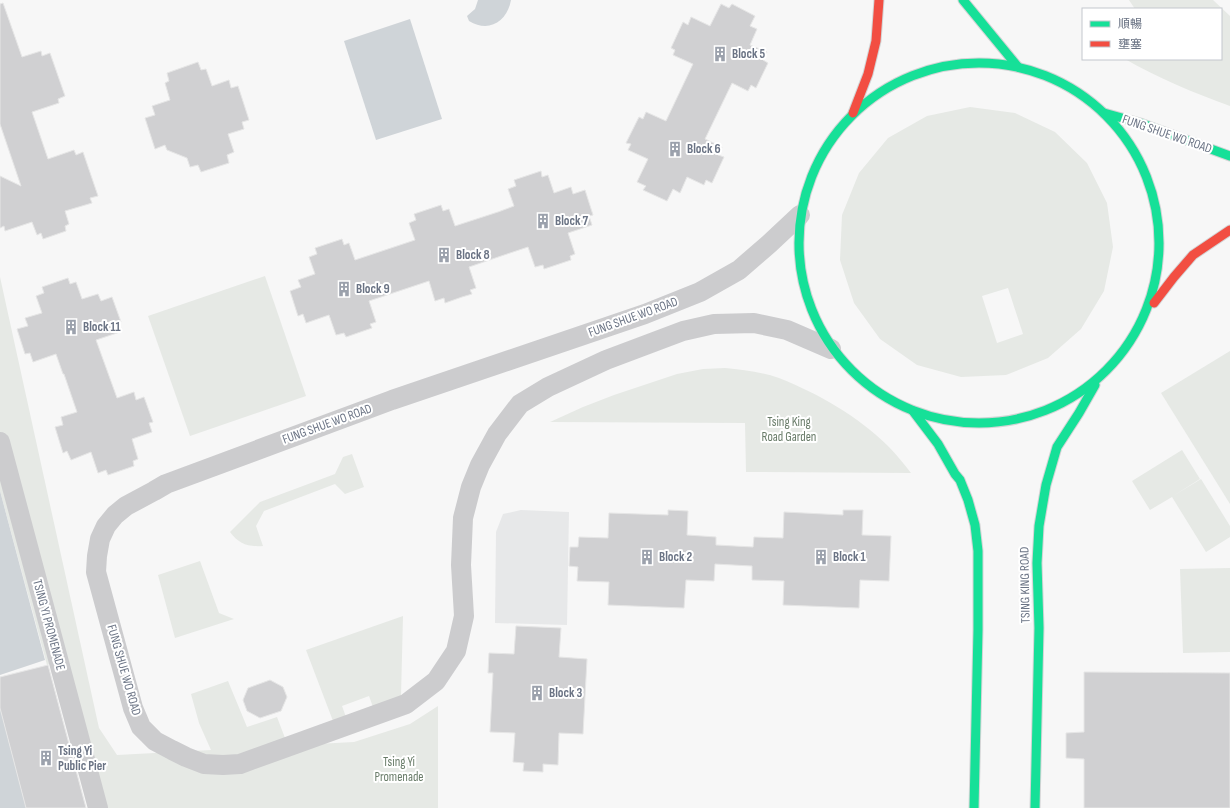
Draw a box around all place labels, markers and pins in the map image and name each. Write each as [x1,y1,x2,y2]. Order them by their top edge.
building icon: Block 5 [711,45,729,63]
place label: Block 5 [732,46,765,62]
building icon: Block 6 [666,140,684,158]
place label: Block 6 [687,141,721,157]
building icon: Block 7 [534,212,552,230]
place label: Block 7 [555,213,588,229]
building icon: Block 8 [435,246,453,264]
place label: Block 8 [456,247,490,263]
building icon: Block 9 [335,280,353,298]
place label: Block 9 [356,281,390,297]
building icon: Block 11 [62,318,80,336]
place label: Block 11 [83,319,121,335]
building icon: Block 2 [638,548,656,566]
building icon: Block 1 [812,548,830,566]
place label: Block 2 [659,549,692,565]
place label: Block 1 [833,549,866,565]
building icon: Block 3 [528,684,546,702]
place label: Block 3 [549,685,582,701]
place label: Tsing Yi Public Pier [58,743,106,774]
building icon: Tsing Yi Public Pier [37,749,55,767]

